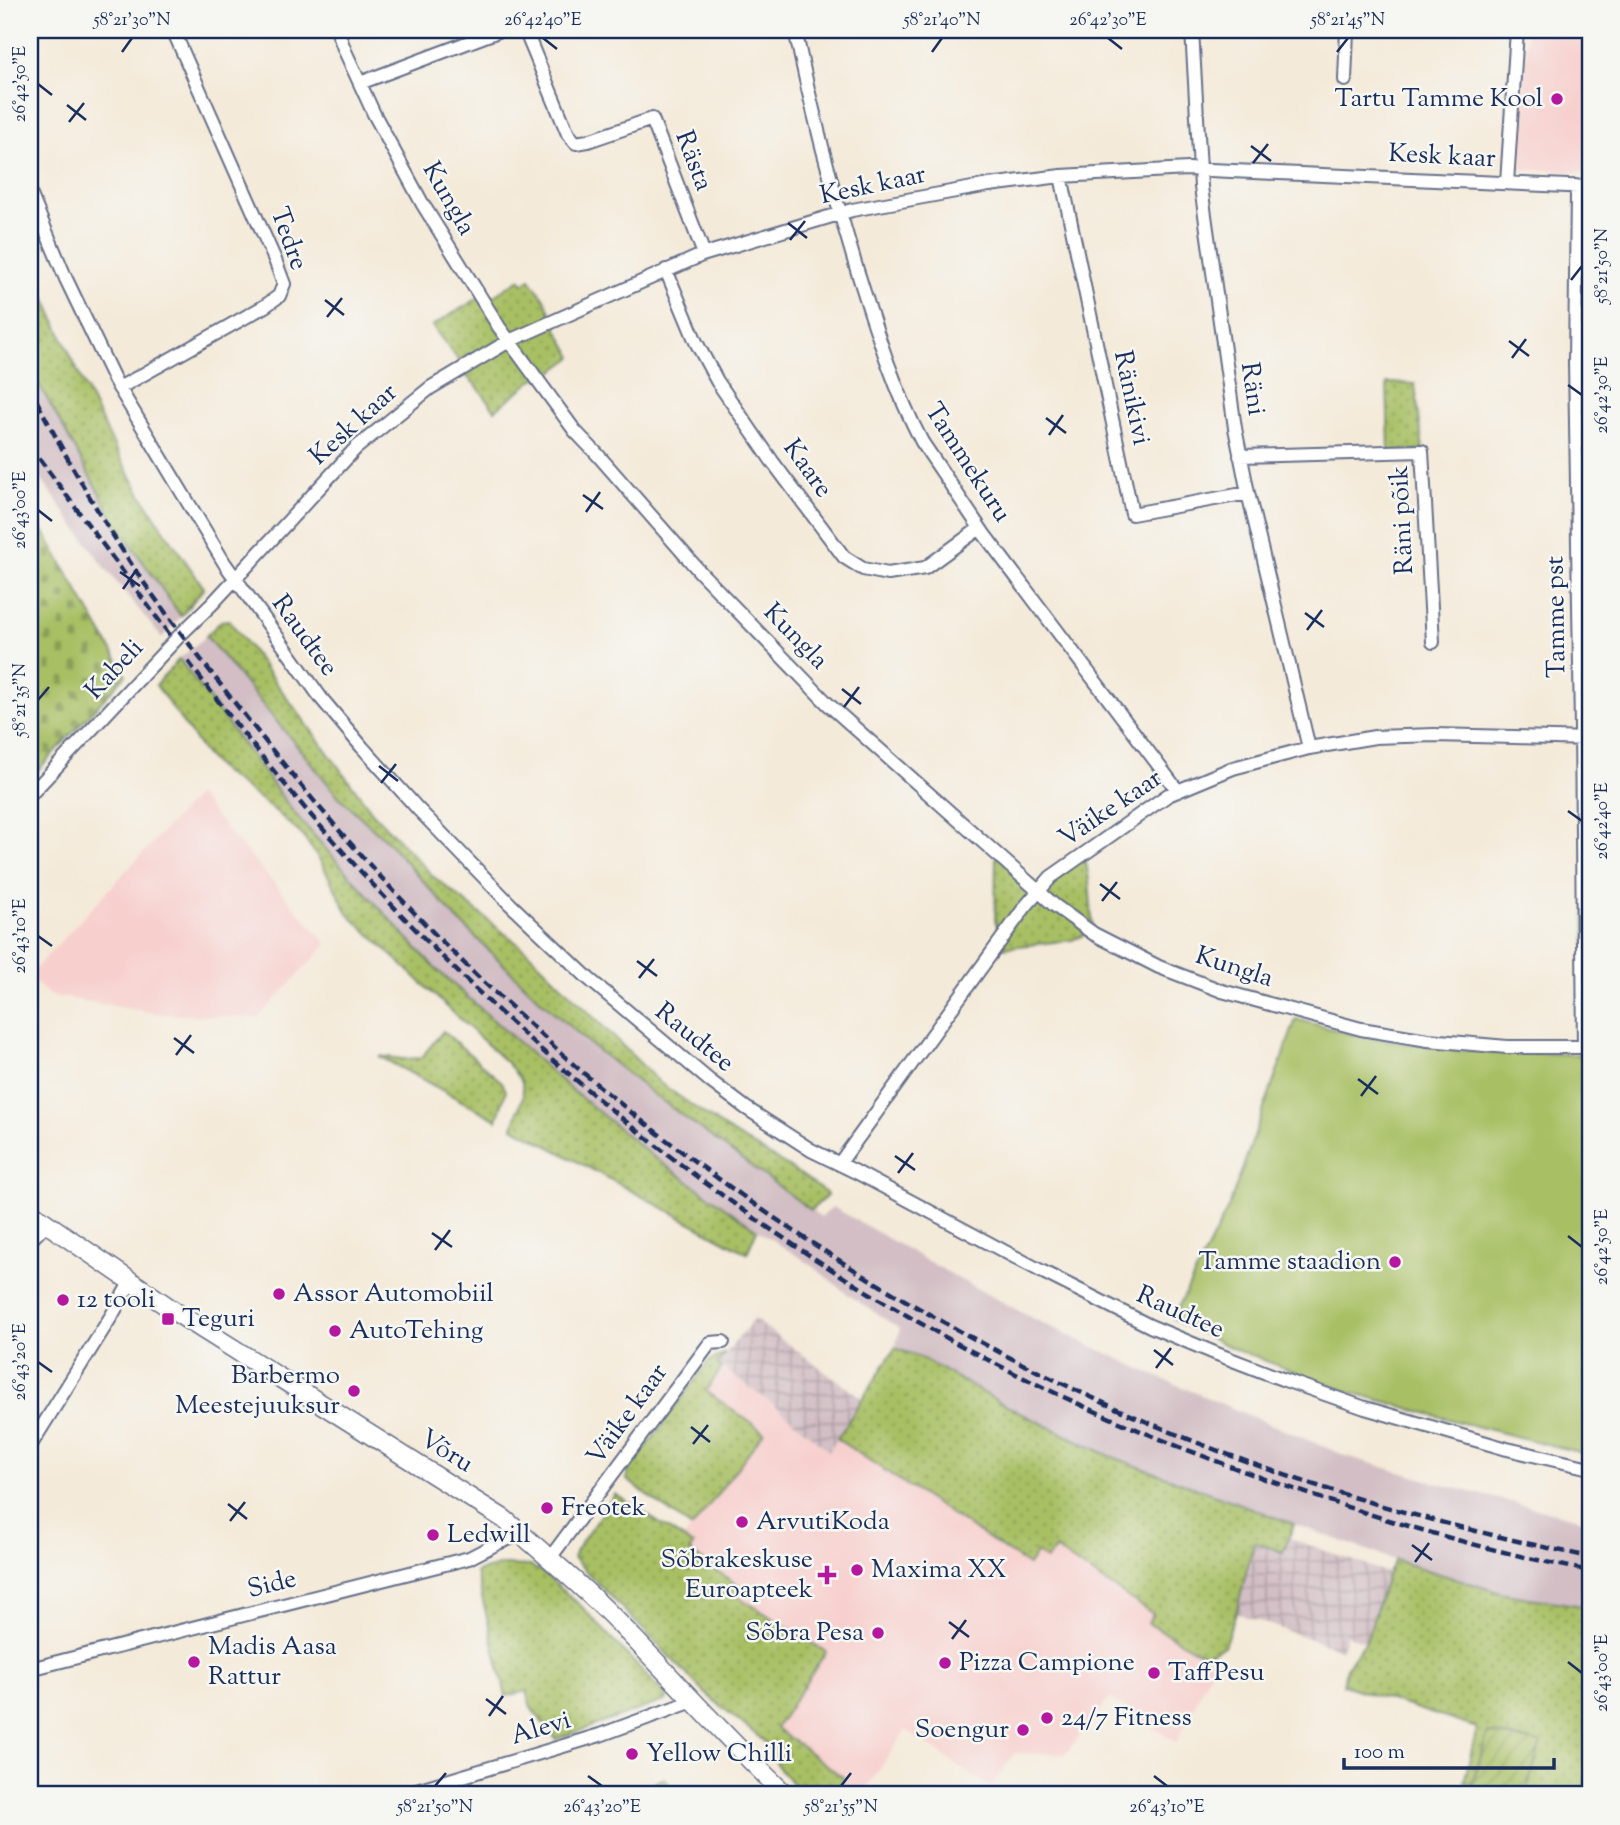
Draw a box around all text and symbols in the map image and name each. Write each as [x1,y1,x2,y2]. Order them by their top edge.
text: 58°21'30"N [92,8,171,34]
text: 26°42'40"E [504,8,582,34]
text: 58°21'40"N [902,8,981,34]
text: 26°42'30"E [1069,8,1147,34]
text: 58°21'45"N [1310,8,1385,34]
text: 26°42'50"E [8,46,34,122]
place label: Tartu Tamme Kool [1335,81,1543,118]
marker: Tartu Tamme Kool [1549,91,1565,107]
street label: Rästa [665,126,721,196]
street label: Kesk kaar [1387,136,1497,178]
street label: Kungla [412,155,484,243]
street label: Kesk kaar [817,157,930,215]
street label: Tedre [260,202,316,276]
text: 58°21'50"N [1590,228,1616,305]
street label: Ränikivi [1103,347,1159,449]
text: 26°42'30"E [1590,356,1616,434]
street label: Räni [1230,360,1274,418]
street label: Kesk kaar [302,375,406,475]
street label: Tammekuru [914,396,1020,530]
street label: Kaare [773,432,841,506]
street label: Räni põik [1382,465,1424,575]
text: 26°43'00"E [8,471,34,549]
street label: Tamme pst [1537,556,1577,678]
street label: Raudtee [262,588,346,684]
street label: Kungla [754,595,836,679]
street label: Kabeli [77,631,153,709]
text: 58°21'35"N [8,663,34,738]
street label: Väike kaar [1052,761,1170,857]
text: 26°42'40"E [1590,782,1616,860]
text: 26°43'10"E [8,898,34,974]
street label: Kungla [1190,938,1278,998]
street label: Raudtee [646,994,742,1082]
text: 26°42'50"E [1590,1209,1616,1285]
place label: Tamme staadion [1198,1244,1381,1281]
marker: Tamme staadion [1387,1254,1403,1270]
place label: Assor Automobiil [293,1276,494,1313]
street label: Raudtee [1130,1277,1230,1349]
place label: 12 tooli [77,1282,155,1319]
marker: Assor Automobiil [271,1286,287,1302]
marker: 12 tooli [55,1292,71,1308]
place label: Teguri [182,1301,255,1338]
marker: Teguri [160,1311,176,1327]
place label: AutoTehing [349,1313,483,1350]
text: 26°43'20"E [8,1323,34,1401]
marker: AutoTehing [327,1323,343,1339]
street label: Väike kaar [578,1356,678,1473]
place label: Barbermo Meestejuuksur [175,1358,340,1425]
marker: Barbermo Meestejuuksur [346,1383,362,1399]
street label: Võru [412,1421,480,1483]
place label: Freotek [561,1490,646,1527]
marker: Freotek [539,1500,555,1516]
place label: ArvutiKoda [756,1504,890,1541]
marker: ArvutiKoda [734,1514,750,1530]
place label: Ledwill [447,1517,531,1554]
marker: Ledwill [425,1527,441,1543]
place label: Sõbrakeskuse Euroapteek [661,1542,813,1609]
place label: Maxima XX [871,1552,1007,1589]
street label: Side [244,1561,300,1609]
marker: Maxima XX [849,1562,865,1578]
marker: Sõbrakeskuse Euroapteek [819,1567,835,1583]
place label: Sõbra Pesa [745,1615,864,1652]
marker: Sõbra Pesa [870,1625,886,1641]
place label: Madis Aasa Rattur [208,1629,337,1696]
text: 26°43'00"E [1590,1634,1616,1712]
place label: Pizza Campione [959,1645,1135,1682]
marker: Madis Aasa Rattur [186,1654,202,1670]
marker: Pizza Campione [937,1655,953,1671]
place label: TaffPesu [1168,1655,1265,1692]
marker: TaffPesu [1146,1665,1162,1681]
place label: 24/7 Fitness [1061,1700,1192,1737]
street label: Alevi [507,1702,575,1756]
marker: 24/7 Fitness [1039,1710,1055,1726]
place label: Soengur [915,1712,1009,1749]
marker: Soengur [1015,1722,1031,1738]
scale bar [1344,1727,1554,1771]
place label: Yellow Chilli [646,1736,792,1773]
text: 100 m [1354,1738,1405,1768]
marker: Yellow Chilli [624,1746,640,1762]
text: 58°21'50"N [396,1795,473,1821]
text: 26°43'20"E [563,1795,641,1821]
text: 58°21'55"N [803,1795,878,1821]
text: 26°43'10"E [1129,1795,1205,1821]

